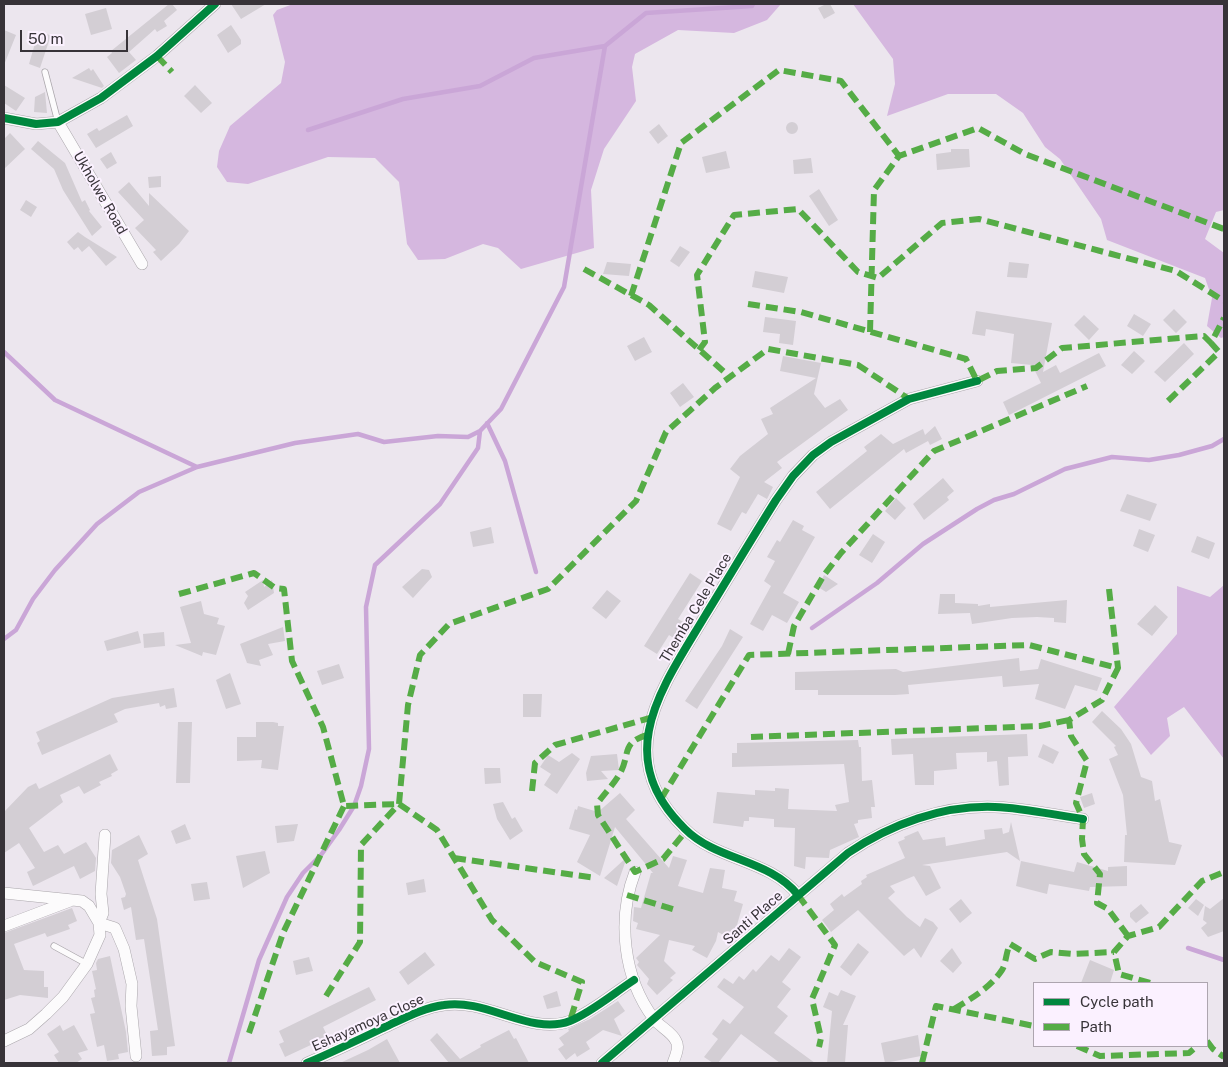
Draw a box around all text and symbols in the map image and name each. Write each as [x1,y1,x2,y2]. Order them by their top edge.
scale bar [22,20,130,52]
text: 50 m [28,30,63,47]
street label: Ukholwe Road [70,149,130,237]
street label: Themba Cele Place [657,550,735,666]
street label: Santi Place [720,888,786,948]
legend [1033,982,1208,1047]
street label: Eshayamoya Close [309,991,427,1055]
text: Cycle path [1080,993,1154,1010]
text: Path [1080,1018,1112,1035]

